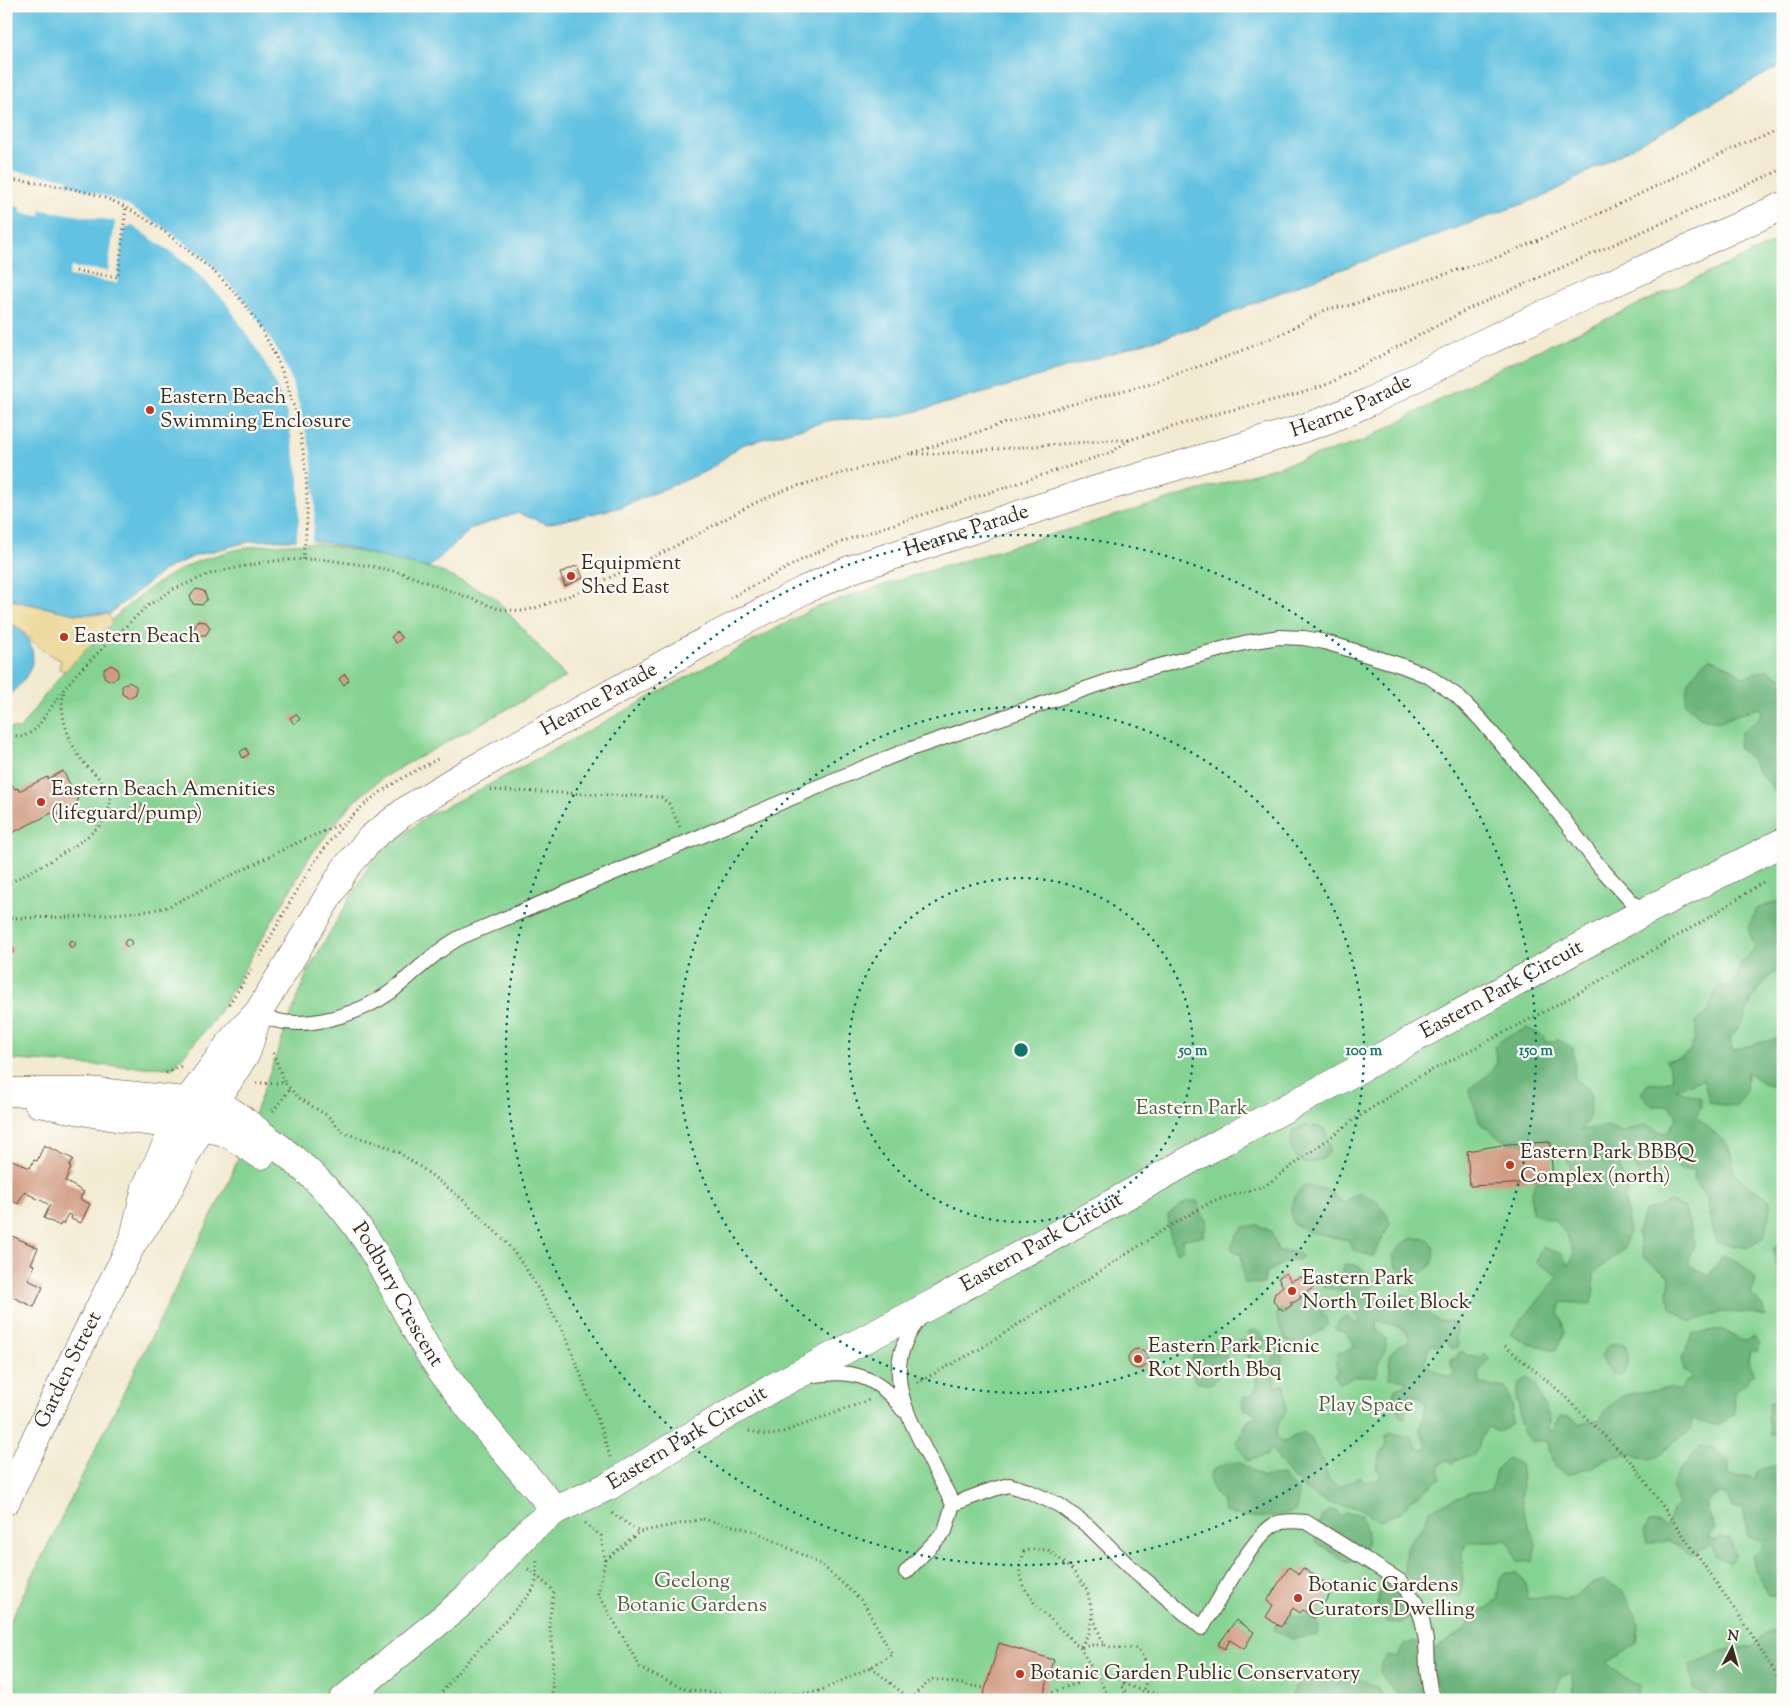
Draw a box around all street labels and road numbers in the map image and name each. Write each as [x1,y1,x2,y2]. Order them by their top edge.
street label: Hearne Parade [1287,367,1417,446]
street label: Hearne Parade [900,497,1033,566]
street label: Hearne Parade [535,655,664,744]
street label: Eastern Park Circuit [1415,933,1589,1047]
street label: Eastern Park Circuit [955,1185,1129,1300]
street label: Podbury Crescent [344,1216,450,1374]
street label: Garden Street [28,1306,110,1434]
street label: Eastern Park Circuit [602,1379,773,1498]

